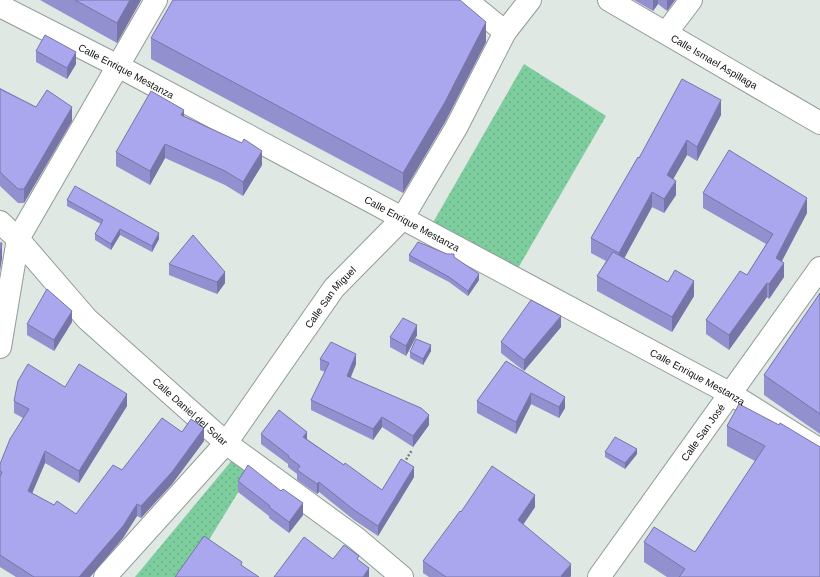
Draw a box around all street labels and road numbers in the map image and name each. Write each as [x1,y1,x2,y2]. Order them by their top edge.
street label: Calle Ismael Aspillaga [669,32,760,92]
street label: Calle Enrique Mestanza [76,42,176,101]
street label: Calle Enrique Mestanza [362,194,462,254]
street label: Calle San Miguel [303,264,358,330]
street label: Calle Enrique Mestanza [648,347,747,408]
street label: Calle Daniel del Solar [150,375,230,448]
street label: Calle San José [679,402,727,463]

